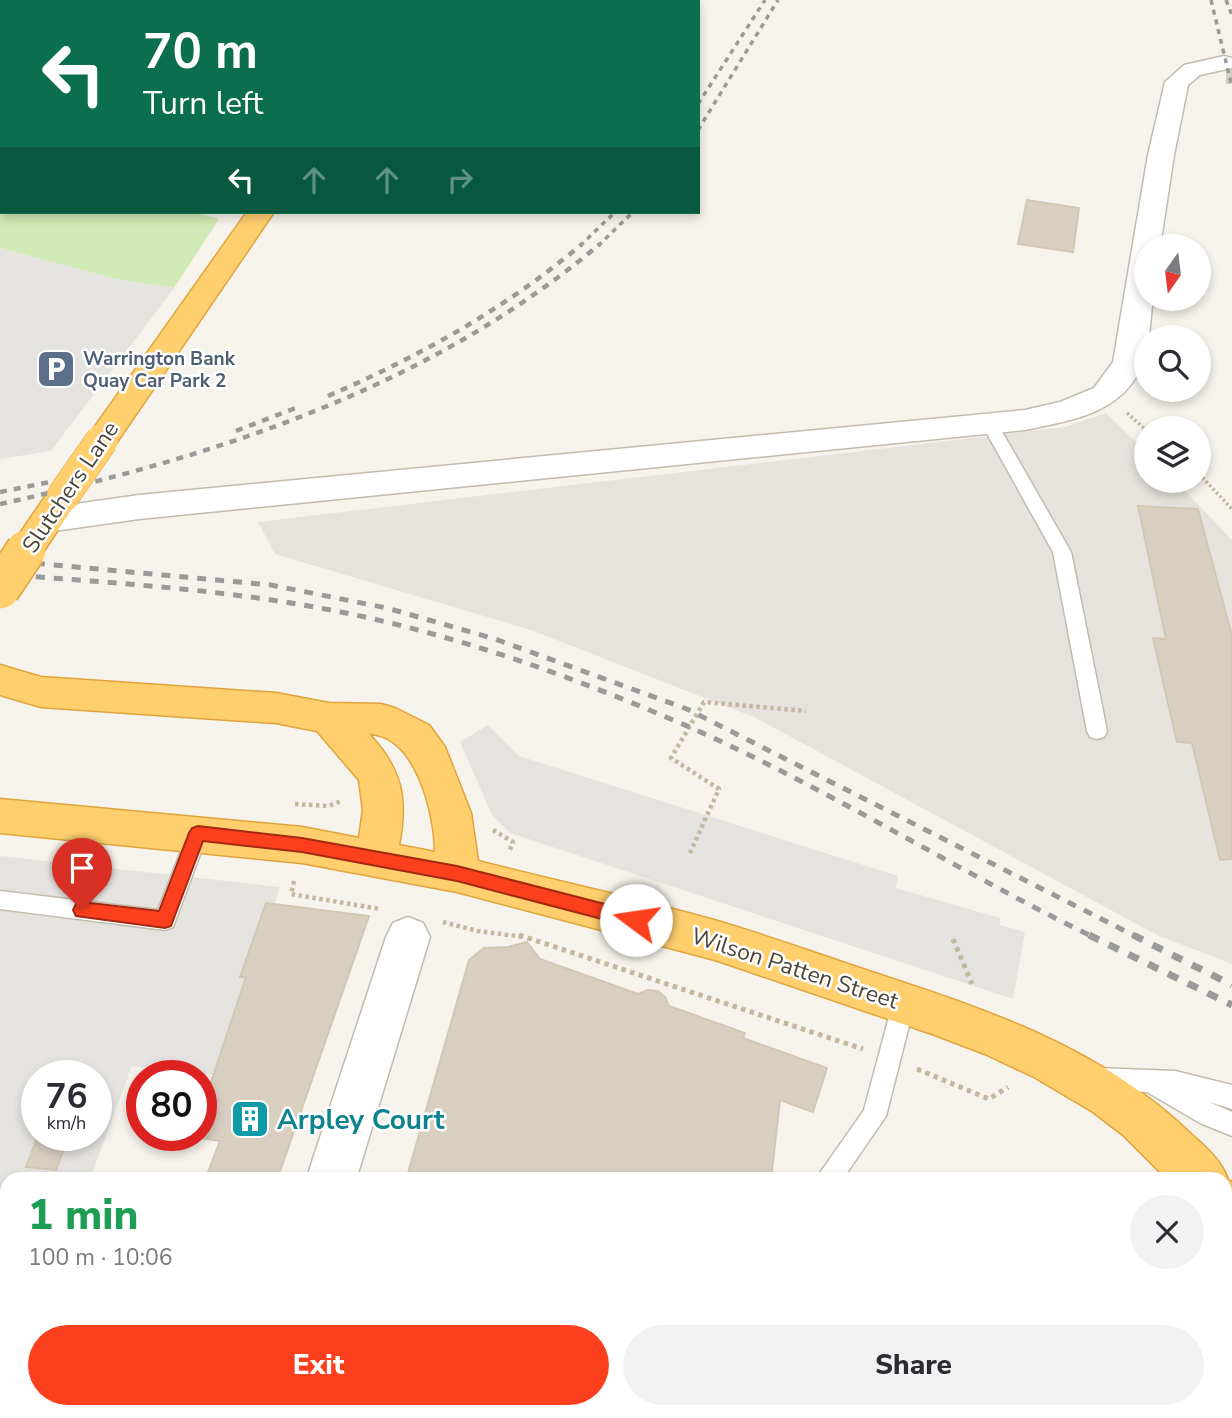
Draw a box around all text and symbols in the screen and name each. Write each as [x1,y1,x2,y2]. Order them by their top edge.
text: 70 m [143,18,258,85]
icon: left [28,28,119,119]
text: Turn left [143,82,263,125]
icon: left [222,161,260,199]
icon: ahead [295,161,333,199]
icon: ahead [368,161,406,199]
icon: right [441,161,479,199]
north arrow [1134,234,1211,312]
map controls [1134,234,1211,493]
button: search [1134,325,1211,402]
place label: Warrington Bank Quay Car Park 2 [83,346,236,394]
parking icon: Warrington Bank Quay Car Park 2 [35,348,77,390]
street label: Slutchers Lane [15,415,126,559]
button: layers [1134,416,1211,493]
pin [52,838,112,910]
icon: arrive [63,849,101,887]
position arrow [599,883,673,957]
street label: Wilson Patten Street [687,920,903,1017]
speed limit sign: 80 [126,1060,217,1151]
text: 76 [45,1073,88,1120]
building icon: Arpley Court [229,1098,271,1140]
place label: Arpley Court [277,1101,445,1139]
text: km/h [47,1111,86,1135]
text: 1 min [28,1187,138,1244]
button: close [1130,1195,1204,1269]
text: 100 m · 10:06 [28,1242,173,1273]
button: Exit [28,1325,609,1405]
button: Share [623,1325,1204,1405]

